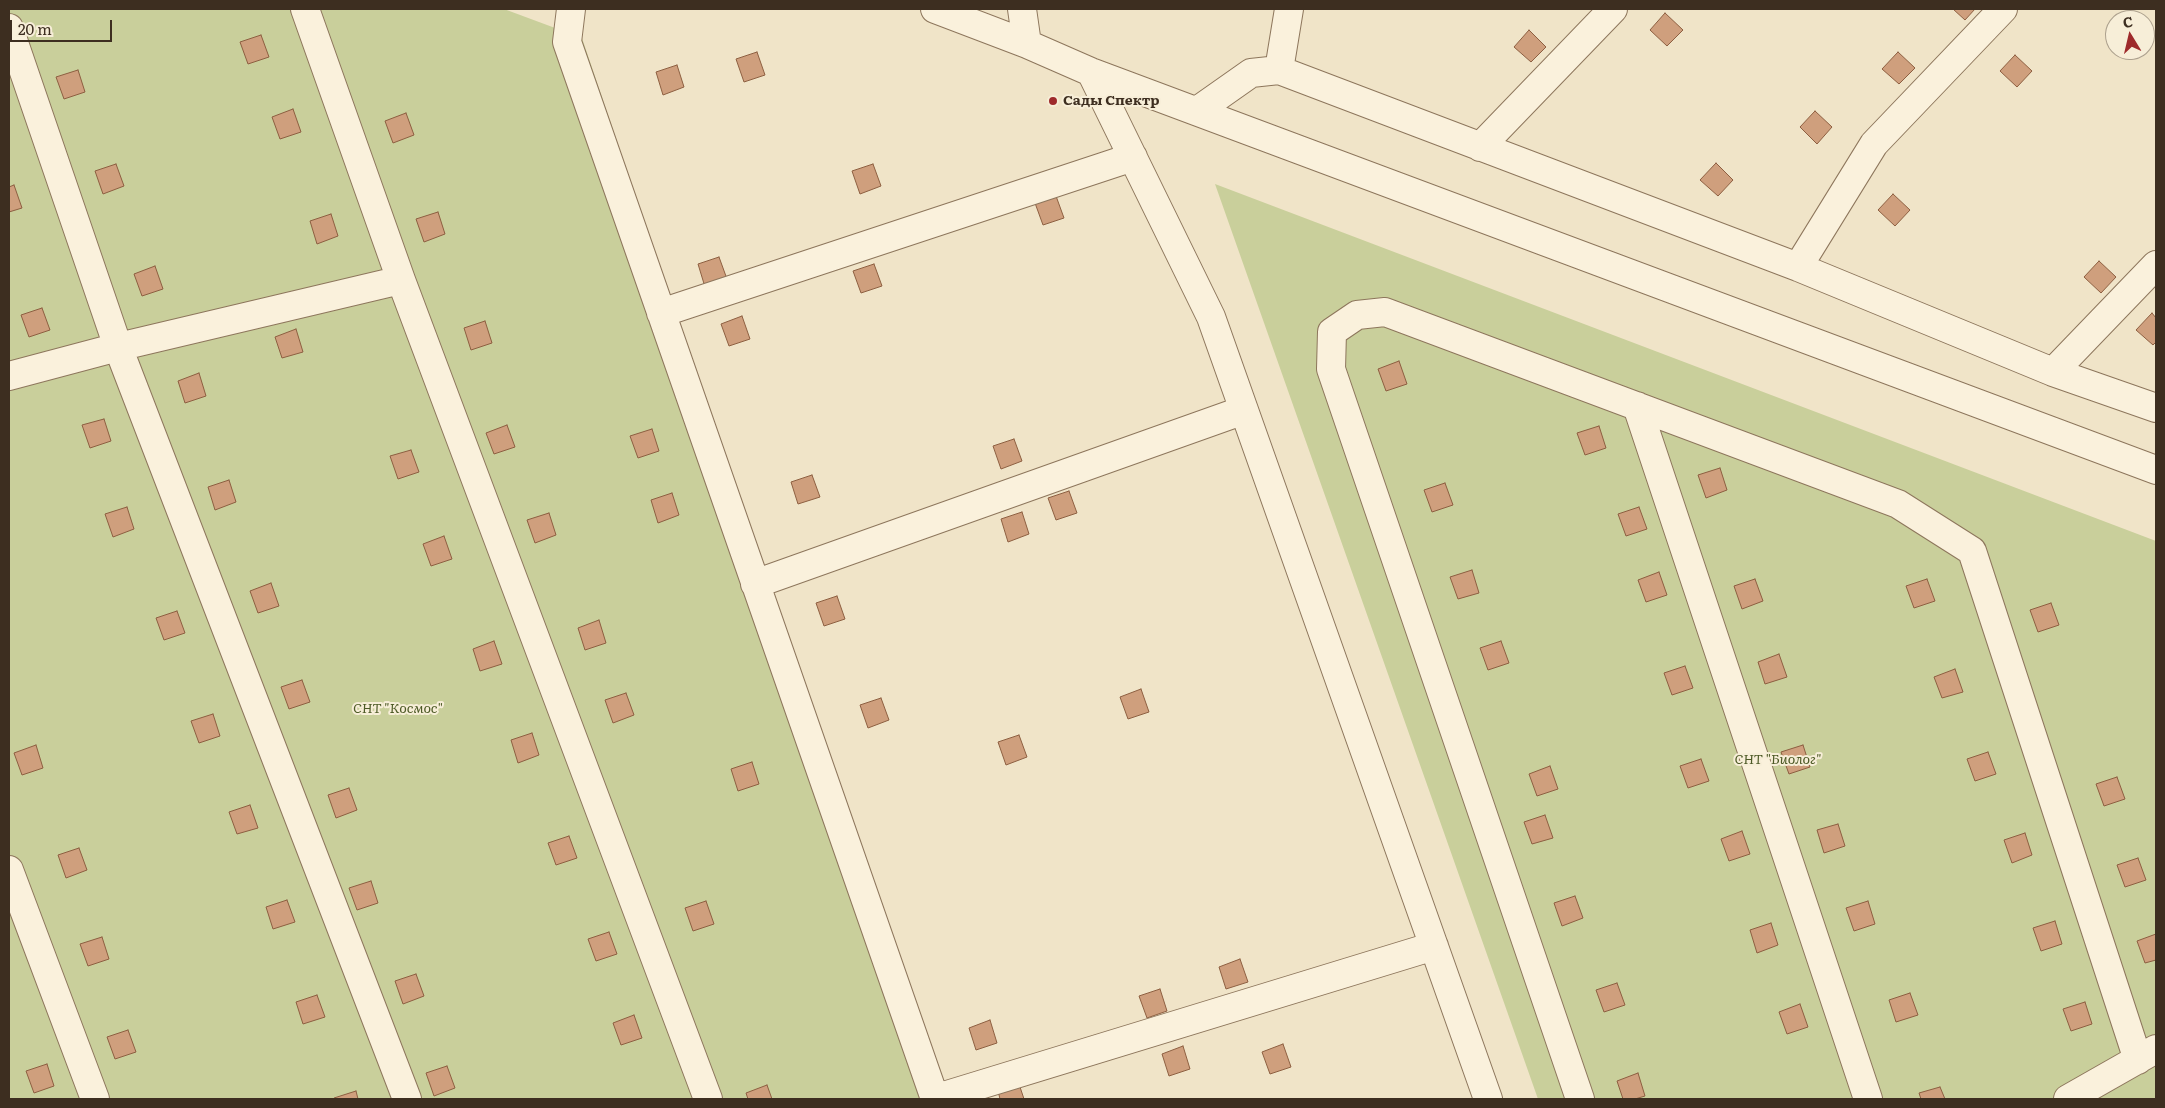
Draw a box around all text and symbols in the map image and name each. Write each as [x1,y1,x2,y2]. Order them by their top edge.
scale bar [12,10,115,42]
north arrow [2105,10,2155,60]
text: С [2121,11,2134,32]
text: 20 m [18,17,52,40]
place label: Сады Спектр [1063,93,1160,109]
marker: Сады Спектр [1047,95,1059,107]
park label: СНТ "Космос" [353,701,443,717]
park label: СНТ "Биолог" [1734,752,1822,768]

